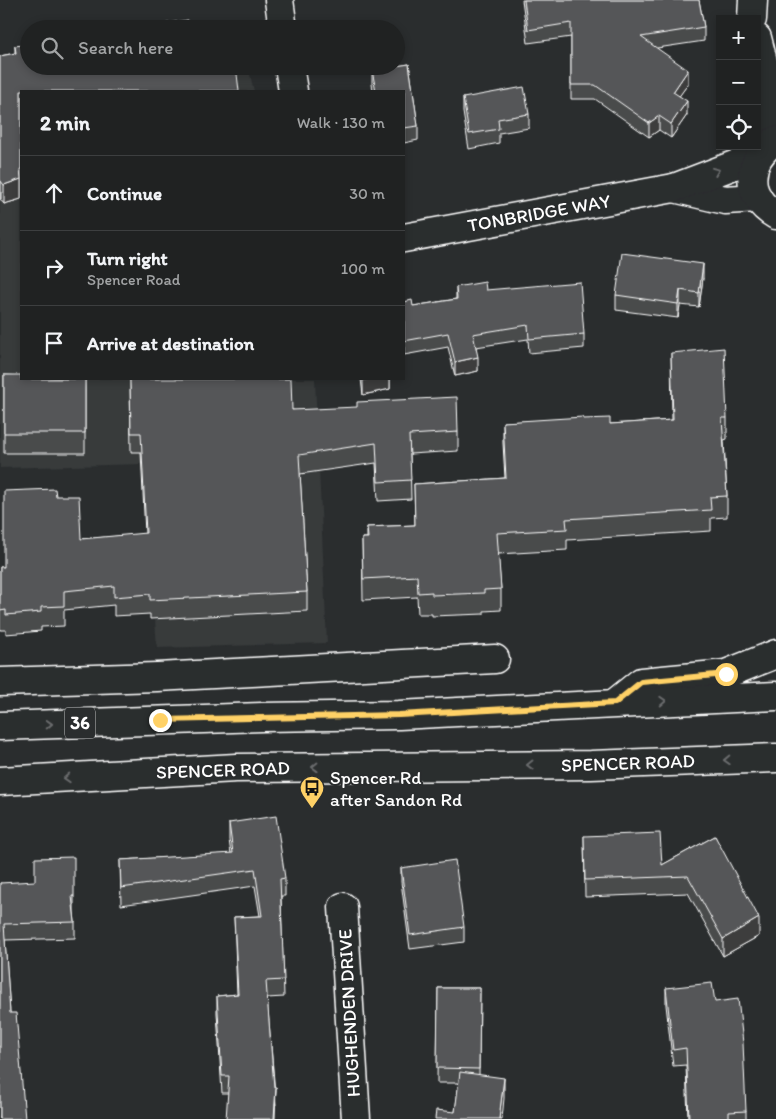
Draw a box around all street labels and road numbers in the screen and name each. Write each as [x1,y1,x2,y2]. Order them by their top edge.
street label: TONBRIDGE WAY [466,189,613,237]
road number: 36 [65,708,95,738]
street label: SPENCER ROAD [561,749,695,777]
street label: SPENCER ROAD [156,756,290,784]
street label: HUGHENDEN DRIVE [333,928,365,1098]

